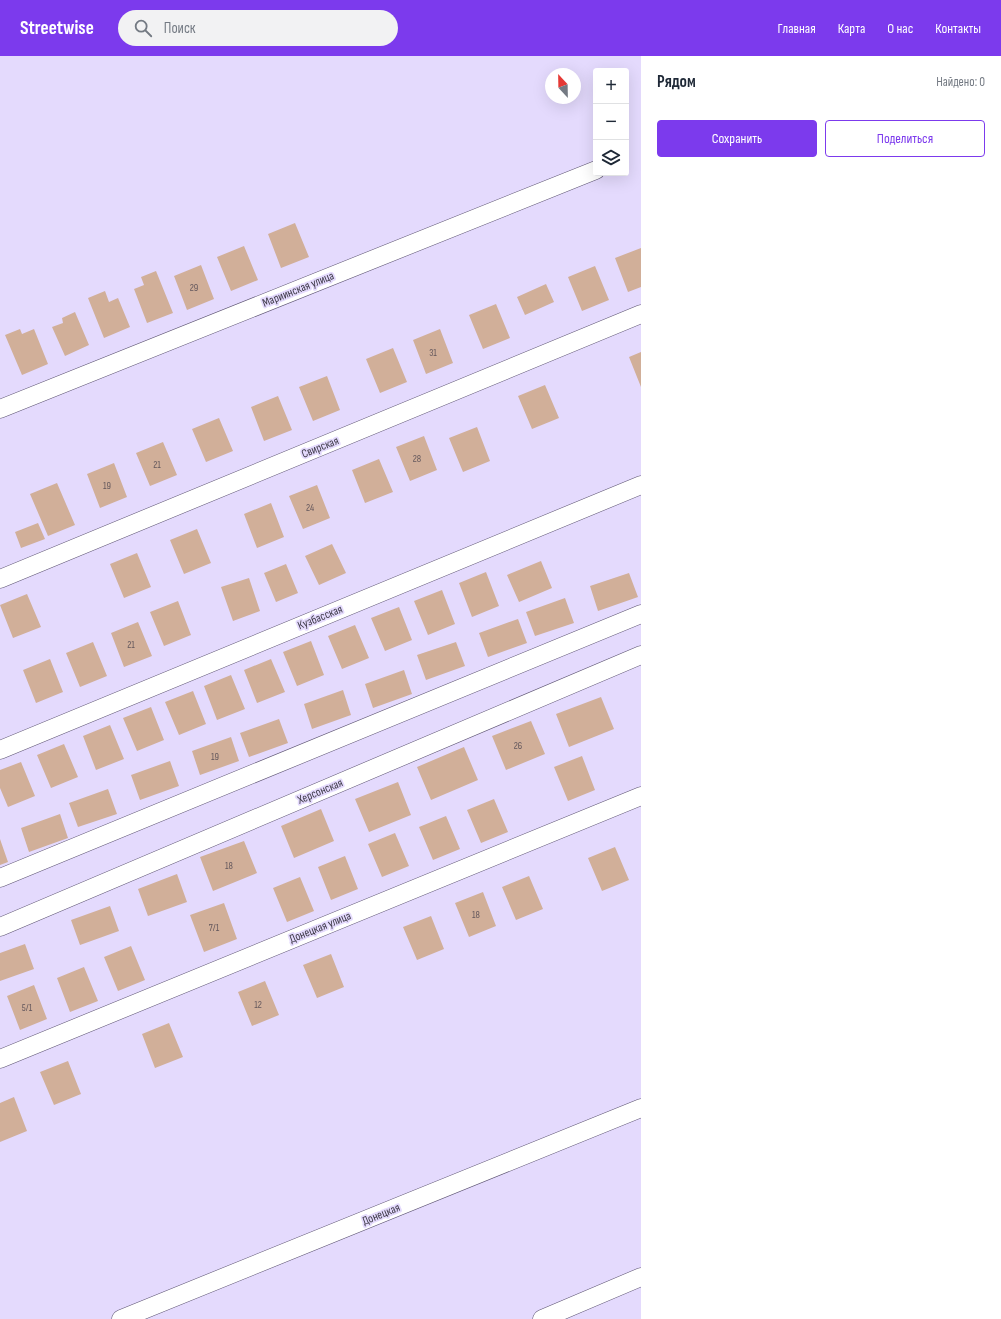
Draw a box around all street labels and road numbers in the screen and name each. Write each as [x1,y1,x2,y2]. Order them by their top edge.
street label: Мариинская улица [260,268,337,311]
street label: Свирская [299,433,341,462]
street label: Кузбасская [296,602,345,633]
street label: Херсонская [294,775,345,808]
street label: Донецкая улица [287,908,354,947]
street label: Донецкая [360,1200,403,1229]

